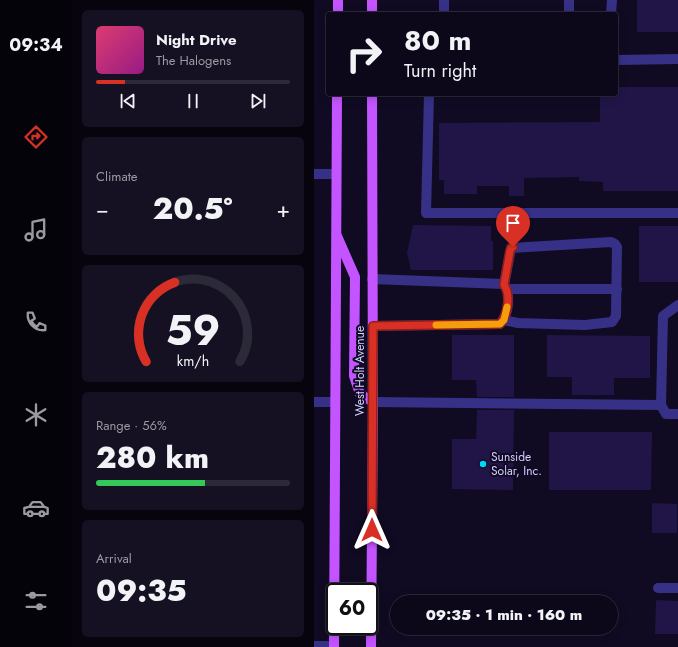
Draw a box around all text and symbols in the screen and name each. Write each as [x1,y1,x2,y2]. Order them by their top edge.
text: 80 m [404,20,471,61]
icon: right [338,28,390,80]
text: Night Drive [156,29,237,51]
text: 09:34 [9,32,63,58]
text: The Halogens [156,51,231,70]
text: Turn right [404,58,476,84]
icon: previous [117,90,139,112]
icon: pause [182,90,204,112]
icon: next [247,90,269,112]
icon: directions [22,123,50,151]
text: Climate [96,167,137,186]
text: 20.5° [153,187,233,230]
text: − [96,193,109,225]
text: + [276,193,290,225]
pin [496,206,530,247]
icon: arrive [502,212,524,234]
icon: music [22,216,50,244]
text: 59 [166,299,220,360]
icon: phone [22,308,50,336]
street label: West Holt Avenue [351,326,369,416]
text: km/h [177,350,209,370]
icon: climate [22,401,50,429]
text: Range · 56% [96,416,167,435]
text: 280 km [96,436,209,479]
place label: Sunside Solar, Inc. [491,448,542,480]
marker: Sunside Solar, Inc. [478,459,488,469]
icon: car [22,494,50,522]
position arrow [351,509,393,551]
text: Arrival [96,549,132,568]
text: 09:35 [96,569,187,612]
speed limit sign: 60 [326,583,378,635]
icon: filters [22,587,50,615]
text: 09:35 · 1 min · 160 m [426,604,582,626]

